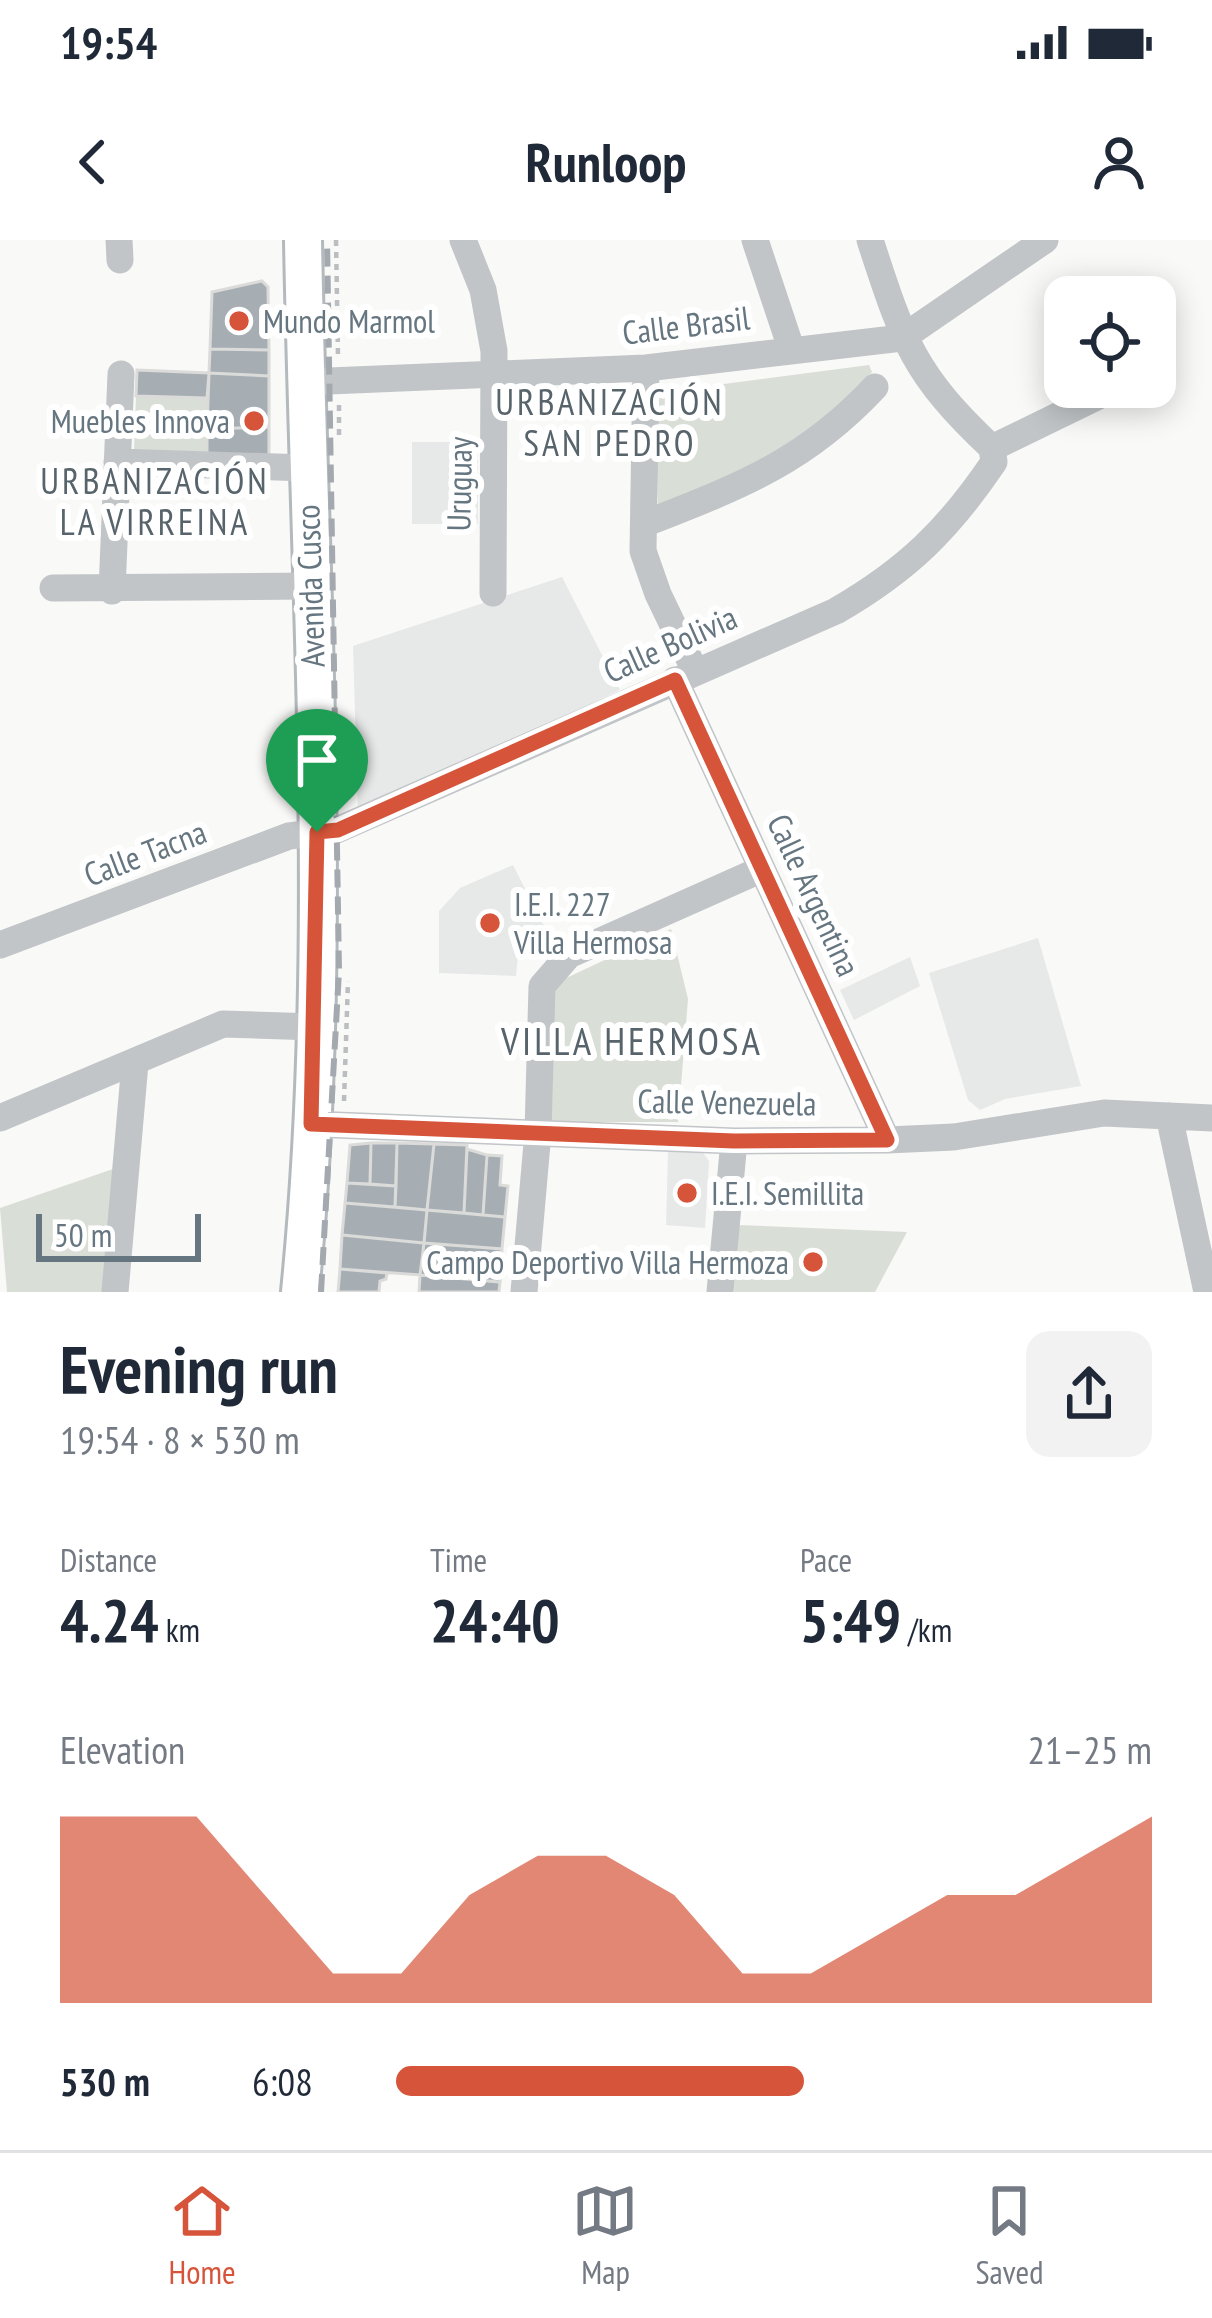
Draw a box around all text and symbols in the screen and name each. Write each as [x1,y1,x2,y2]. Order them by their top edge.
text: 19:54 [60,13,157,71]
text: Runloop [526,127,686,197]
icon: back [60,129,126,195]
icon: person [1086,129,1152,195]
map controls [1044,276,1176,408]
button: locate [1044,276,1176,408]
street label: Calle Brasil [620,295,752,354]
place label: Mundo Marmol [263,299,435,342]
marker: Mundo Marmol [226,308,252,334]
district label: URBANIZACIÓN SAN PEDRO [495,378,725,466]
place label: Muebles Innova [51,399,230,442]
marker: Muebles Innova [241,408,267,434]
street label: Uruguay [436,436,481,532]
district label: URBANIZACIÓN LA VIRREINA [40,457,270,545]
street label: Avenida Cusco [285,504,334,668]
street label: Calle Bolivia [596,595,743,692]
pin [266,709,368,832]
icon: arrive [284,727,350,793]
street label: Calle Argentina [758,807,871,983]
street label: Calle Tacna [78,810,212,895]
place label: I.E.I. 227 Villa Hermosa [513,882,672,963]
marker: I.E.I. 227 Villa Hermosa [477,910,503,936]
district label: VILLA HERMOSA [500,1015,763,1066]
street label: Calle Venezuela [637,1078,817,1125]
place label: I.E.I. Semillita [711,1171,864,1214]
marker: I.E.I. Semillita [674,1180,700,1206]
scale bar [36,1208,201,1261]
text: 50 m [54,1213,112,1256]
place label: Campo Deportivo Villa Hermoza [426,1240,789,1283]
marker: Campo Deportivo Villa Hermoza [800,1249,826,1275]
text: Evening run [60,1326,338,1411]
button: share [1026,1331,1152,1457]
text: 19:54 · 8 × 530 m [60,1414,300,1465]
text: Distance [60,1538,157,1581]
text: Time [430,1538,487,1581]
text: Pace [800,1538,852,1581]
text: 4.24 [60,1581,159,1659]
text: 24:40 [430,1581,560,1659]
text: 5:49 [800,1581,901,1659]
text: km [159,1608,200,1651]
text: /km [901,1608,952,1651]
text: Elevation [60,1724,185,1775]
text: 21–25 m [1027,1724,1152,1775]
text: 530 m [60,2056,150,2107]
text: 6:08 [252,2056,313,2107]
tab: Home [168,2178,236,2293]
tab: Map [572,2178,638,2293]
tab: Saved [975,2178,1043,2293]

